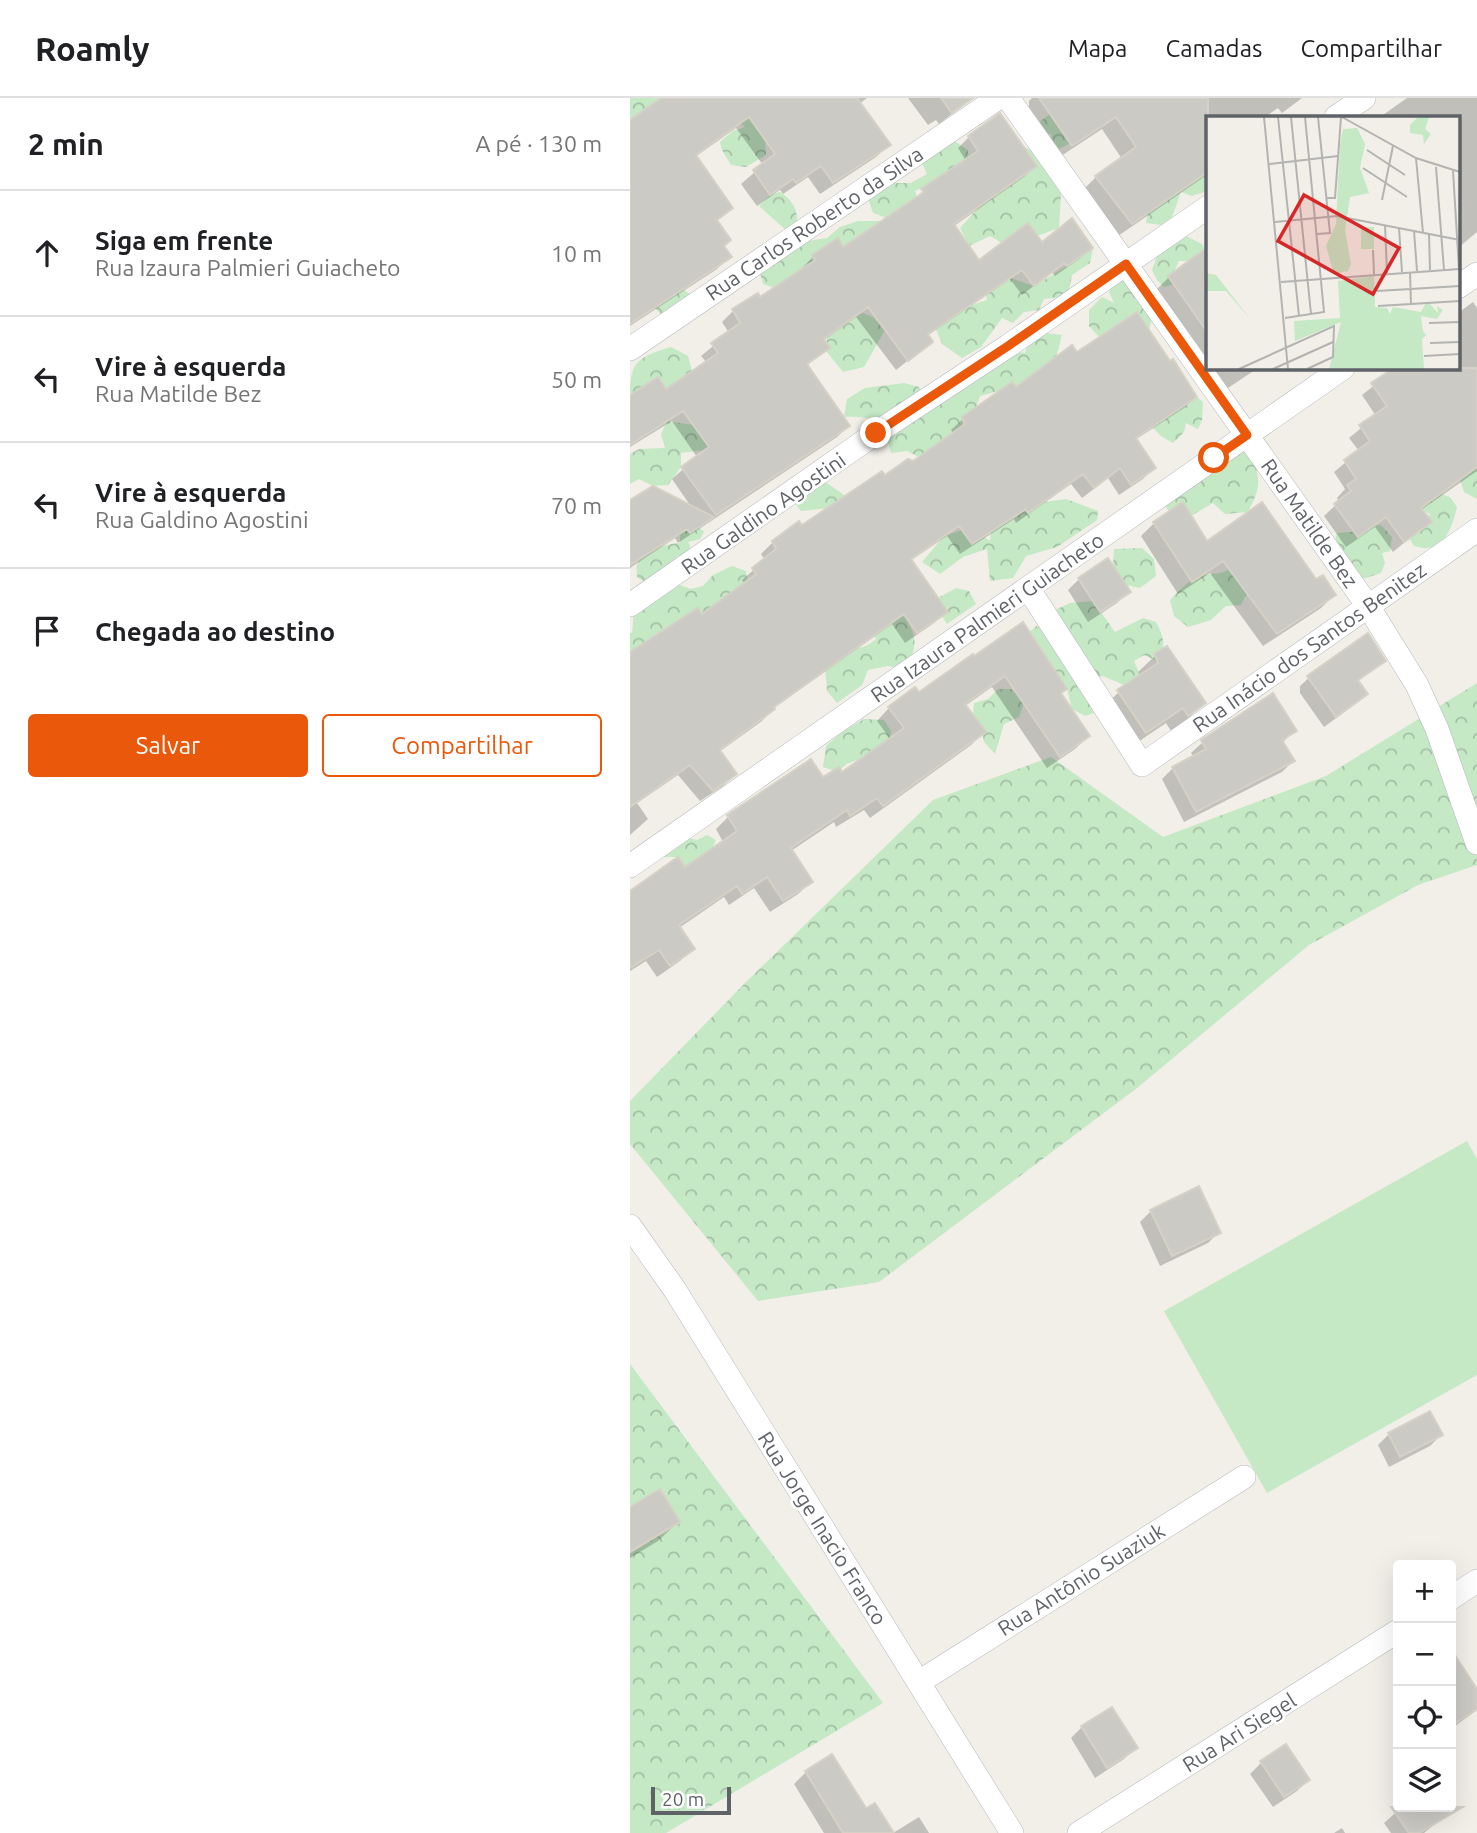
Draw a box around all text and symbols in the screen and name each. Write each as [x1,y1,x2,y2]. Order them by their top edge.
text: Roamly [35,30,149,67]
text: Mapa [1068,35,1127,62]
text: Camadas [1165,35,1262,62]
text: Compartilhar [1300,35,1442,62]
inset map [1206,116,1460,369]
text: 2 min [28,127,104,161]
text: A pé · 130 m [475,131,602,156]
street label: Rua Carlos Roberto da Silva [701,141,927,305]
text: Siga em frente [95,226,273,255]
icon: ahead [28,234,66,272]
text: 10 m [551,241,602,266]
text: Rua Izaura Palmieri Guiacheto [95,255,401,280]
text: Vire à esquerda [95,352,286,381]
icon: left [28,360,66,398]
text: 50 m [551,367,602,392]
text: Rua Matilde Bez [95,381,261,406]
route end [860,417,891,448]
route start [1198,442,1229,473]
street label: Rua Galdino Agostini [676,447,850,579]
street label: Rua Matilde Bez [1257,454,1363,592]
text: Vire à esquerda [95,478,286,507]
icon: left [28,486,66,524]
text: 70 m [551,493,602,518]
text: Rua Galdino Agostini [95,507,309,532]
street label: Rua Izaura Palmieri Guiacheto [866,527,1108,707]
street label: Rua Inácio dos Santos Benitez [1188,557,1430,737]
icon: arrive [28,612,66,650]
text: Chegada ao destino [95,617,335,646]
button: Salvar [28,714,308,777]
button: Compartilhar [322,714,602,777]
street label: Rua Jorge Inacio Franco [754,1427,892,1629]
street label: Rua Antônio Suaziuk [993,1518,1169,1640]
map controls [1393,1560,1456,1812]
button: + [1393,1560,1456,1623]
button: − [1393,1623,1456,1686]
button: locate [1393,1686,1456,1749]
street label: Rua Ari Siegel [1178,1688,1300,1776]
button: layers [1393,1749,1456,1812]
scale bar [651,1784,732,1816]
text: 20 m [662,1788,704,1810]

